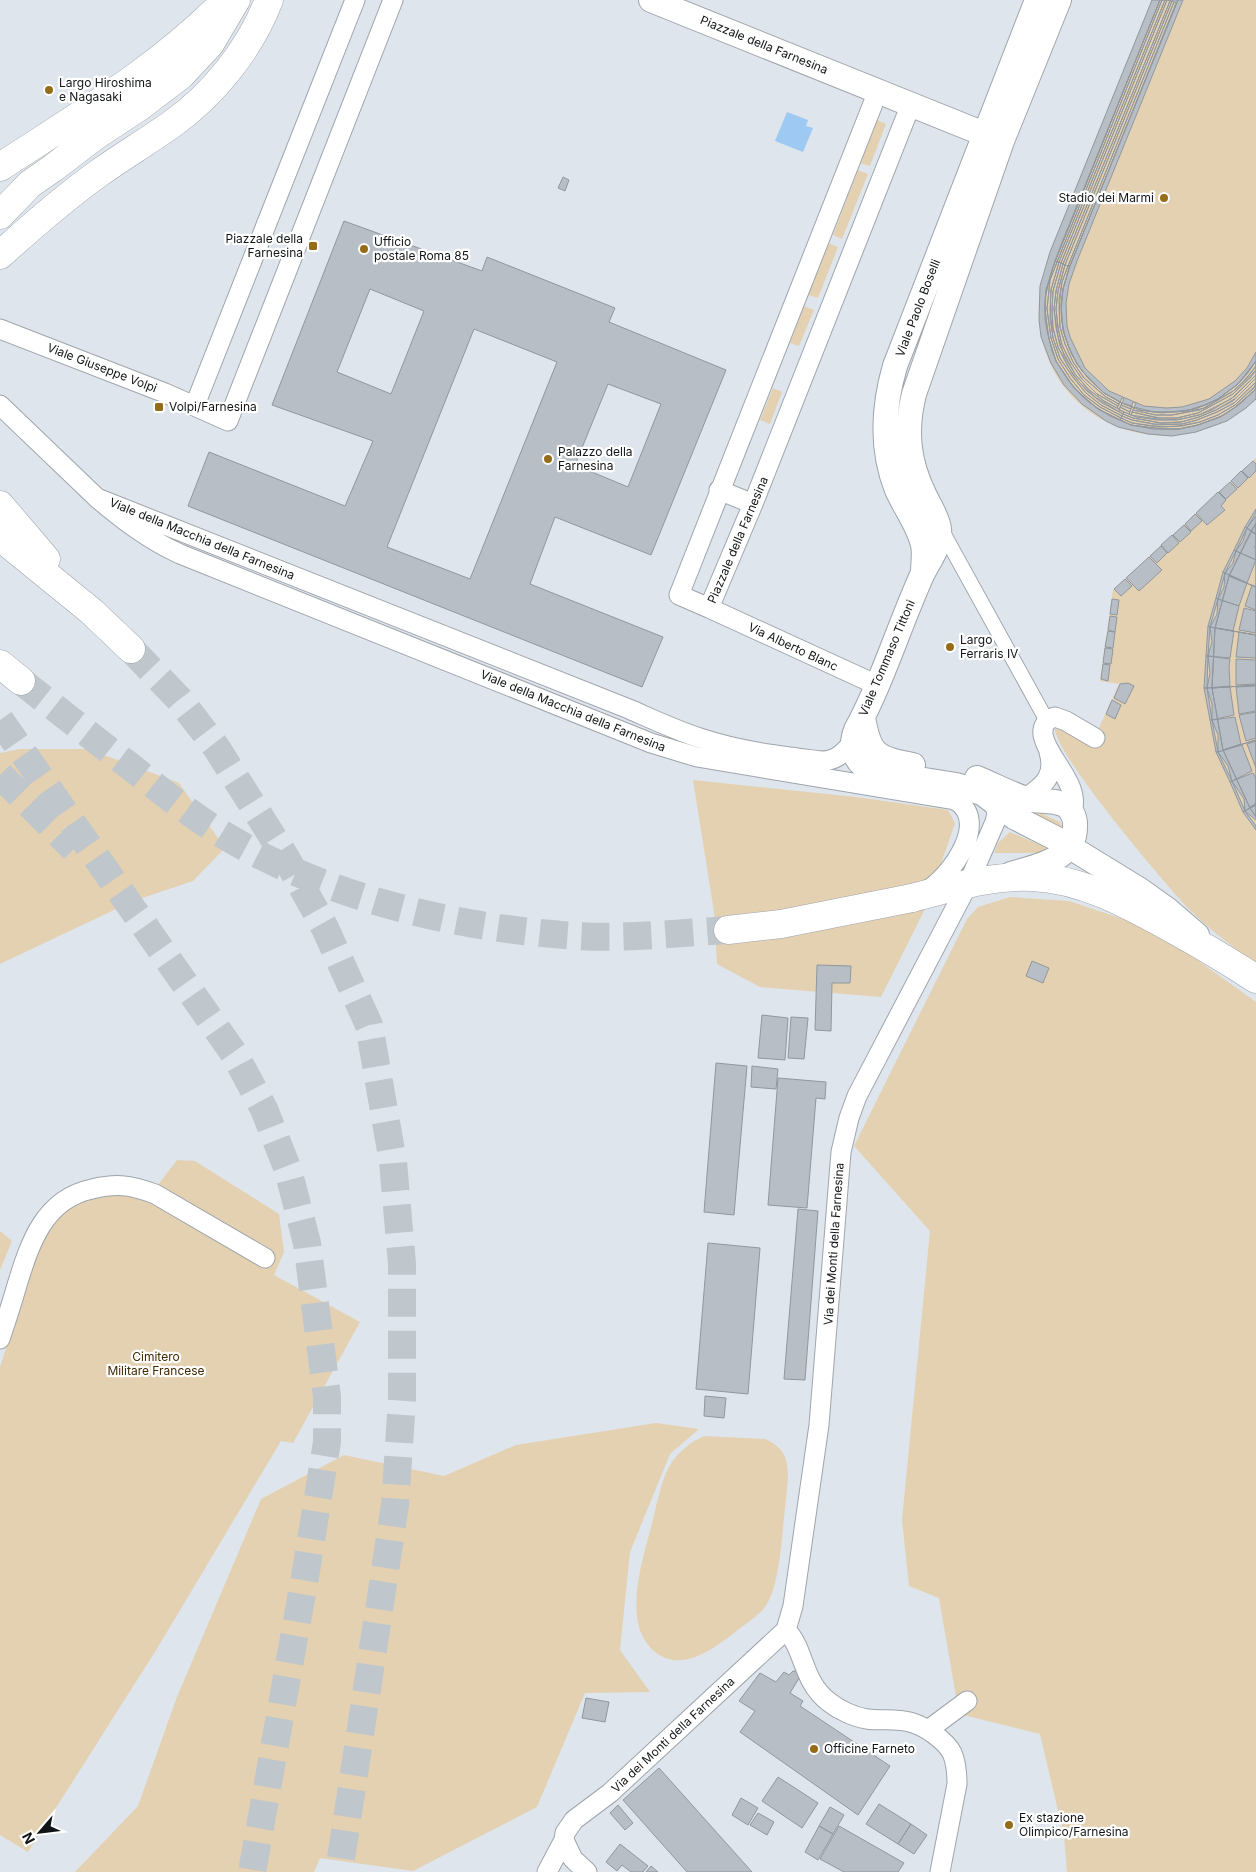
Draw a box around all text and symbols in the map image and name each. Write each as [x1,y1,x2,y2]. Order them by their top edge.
street label: Piazzale della Farnesina [698,12,830,77]
place label: Largo Hiroshima e Nagasaki [59,75,152,104]
marker: Largo Hiroshima e Nagasaki [43,84,55,96]
place label: Stadio dei Marmi [1058,190,1154,205]
marker: Stadio dei Marmi [1158,192,1170,204]
place label: Piazzale della Farnesina [226,231,303,260]
place label: Ufficio postale Roma 85 [374,234,469,263]
marker: Piazzale della Farnesina [307,240,319,252]
marker: Ufficio postale Roma 85 [358,243,370,255]
street label: Viale Paolo Boselli [892,257,943,359]
street label: Viale Giuseppe Volpi [45,340,159,395]
place label: Volpi/Farnesina [169,399,257,414]
marker: Volpi/Farnesina [153,401,165,413]
place label: Palazzo della Farnesina [558,444,633,473]
marker: Palazzo della Farnesina [542,453,554,465]
street label: Piazzale della Farnesina [704,474,771,605]
street label: Viale della Macchia della Farnesina [107,494,297,583]
street label: Viale Tommaso Tittoni [855,597,918,718]
street label: Via Alberto Blanc [746,619,841,674]
place label: Largo Ferraris IV [960,632,1018,661]
marker: Largo Ferraris IV [944,641,956,653]
street label: Viale della Macchia della Farnesina [478,666,668,755]
street label: Via dei Monti della Farnesina [820,1162,847,1326]
park label: Cimitero Militare Francese [107,1349,205,1378]
street label: Via dei Monti della Farnesina [608,1674,737,1796]
place label: Officine Farneto [824,1741,915,1756]
marker: Officine Farneto [808,1743,820,1755]
north arrow [15,1807,65,1857]
place label: Ex stazione Olimpico/Farnesina [1019,1810,1129,1839]
marker: Ex stazione Olimpico/Farnesina [1003,1819,1015,1831]
text: N [18,1830,38,1847]

